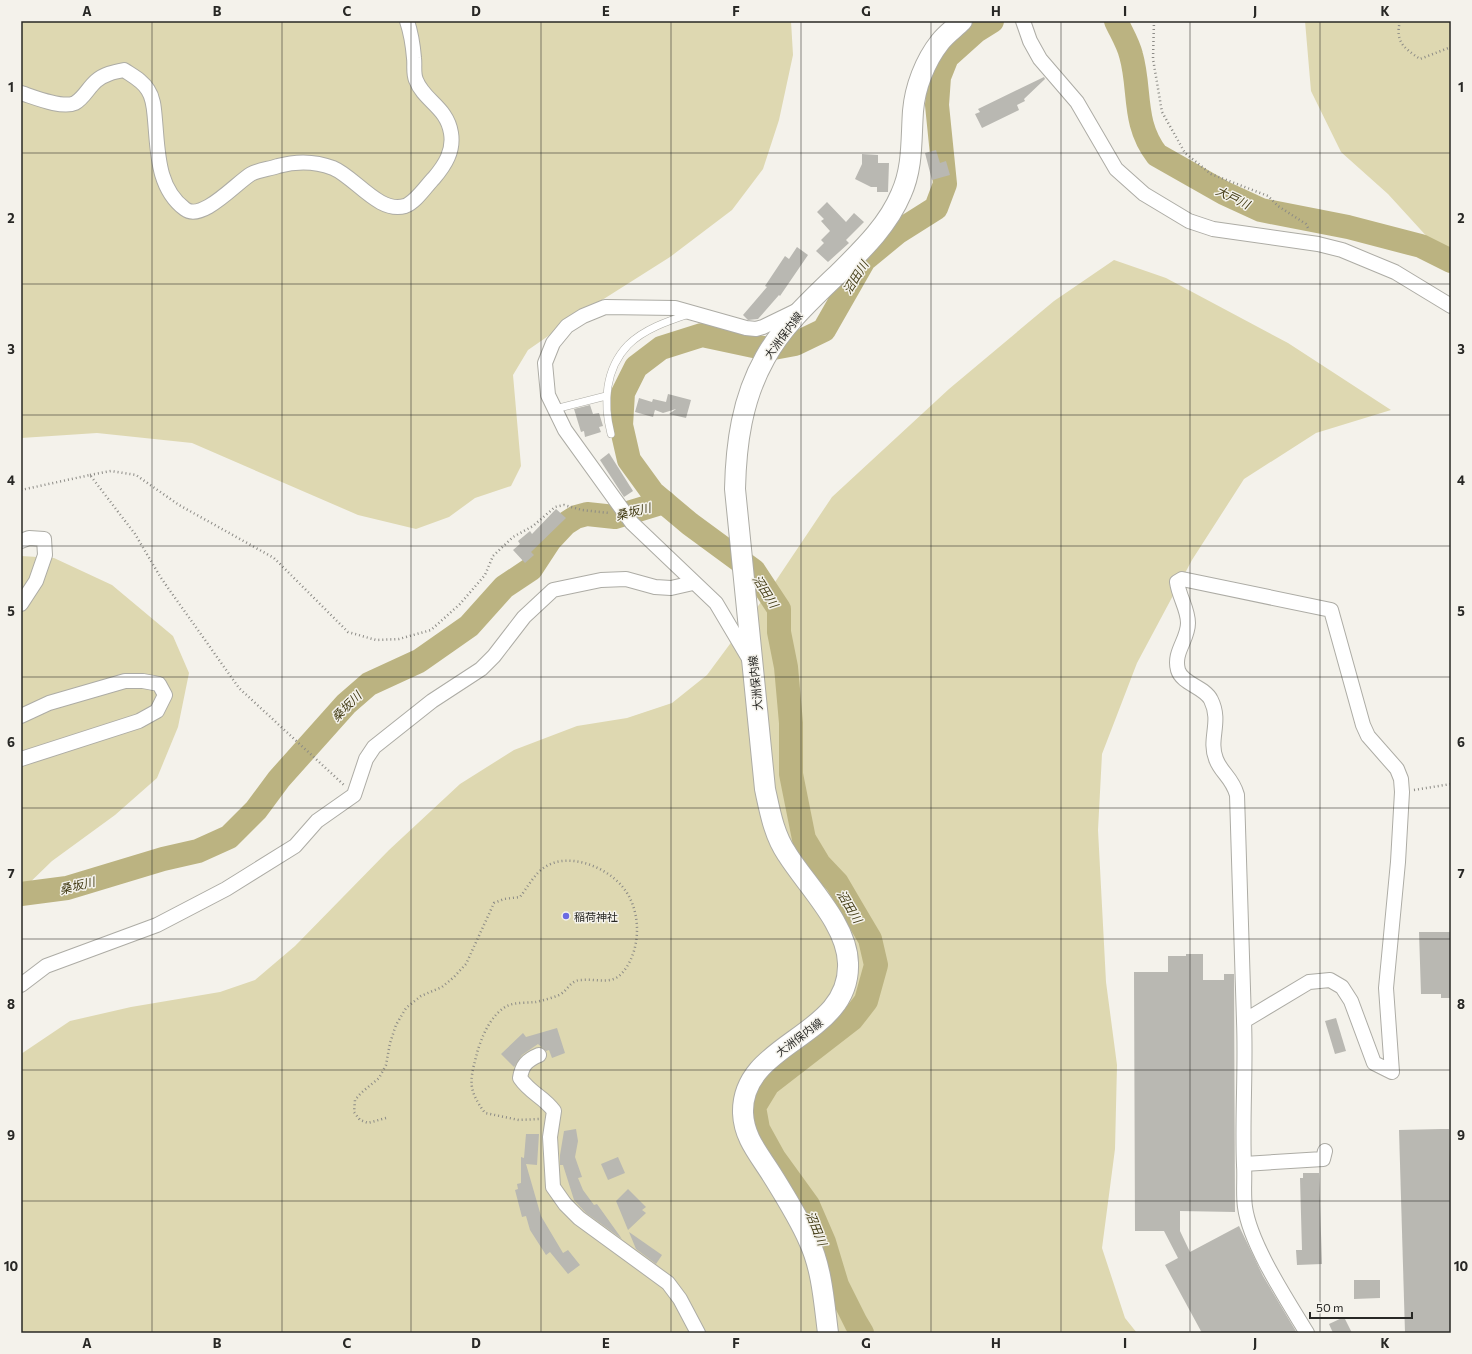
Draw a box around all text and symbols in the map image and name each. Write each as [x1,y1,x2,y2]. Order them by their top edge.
text: A [82,3,92,19]
text: B [213,3,222,19]
text: C [343,3,352,19]
text: D [471,3,481,19]
text: E [602,3,610,19]
text: F [732,3,740,19]
text: G [861,3,871,19]
text: H [991,3,1001,19]
text: I [1123,3,1127,19]
text: J [1253,3,1257,19]
text: K [1380,3,1390,19]
text: 1 [8,79,14,95]
text: 1 [1458,79,1464,95]
water label: 大戸川 [1214,183,1254,212]
text: 2 [7,210,15,226]
text: 2 [1457,210,1465,226]
water label: 沼田川 [840,256,872,296]
street label: 大洲保内線 [761,309,805,361]
text: 3 [7,341,15,357]
text: 3 [1457,341,1465,357]
text: 4 [7,472,15,488]
text: 4 [1457,472,1465,488]
water label: 桑坂川 [614,499,654,522]
water label: 沼田川 [751,572,783,612]
text: 5 [7,603,15,619]
text: 5 [1457,603,1465,619]
street label: 大洲保内線 [746,655,764,711]
water label: 桑坂川 [328,687,365,724]
text: 6 [7,734,15,750]
text: 6 [1457,734,1465,750]
text: 7 [7,865,15,881]
text: 7 [1457,865,1465,881]
water label: 桑坂川 [58,873,98,896]
water label: 沼田川 [835,887,866,927]
place label: 稲荷神社 [574,910,618,923]
marker: 稲荷神社 [561,911,571,921]
text: 8 [7,996,15,1012]
text: 8 [1457,996,1465,1012]
street label: 大洲保内線 [773,1015,825,1059]
text: 9 [7,1127,15,1143]
text: 9 [1457,1127,1465,1143]
water label: 沼田川 [804,1209,831,1249]
text: 10 [4,1258,19,1274]
text: 10 [1454,1258,1469,1274]
scale bar [1310,1294,1412,1320]
text: 50 m [1316,1300,1344,1314]
text: A [82,1335,92,1351]
text: B [213,1335,222,1351]
text: C [343,1335,352,1351]
text: D [471,1335,481,1351]
text: E [602,1335,610,1351]
text: F [732,1335,740,1351]
text: G [861,1335,871,1351]
text: H [991,1335,1001,1351]
text: I [1123,1335,1127,1351]
text: J [1253,1335,1257,1351]
text: K [1380,1335,1390,1351]

